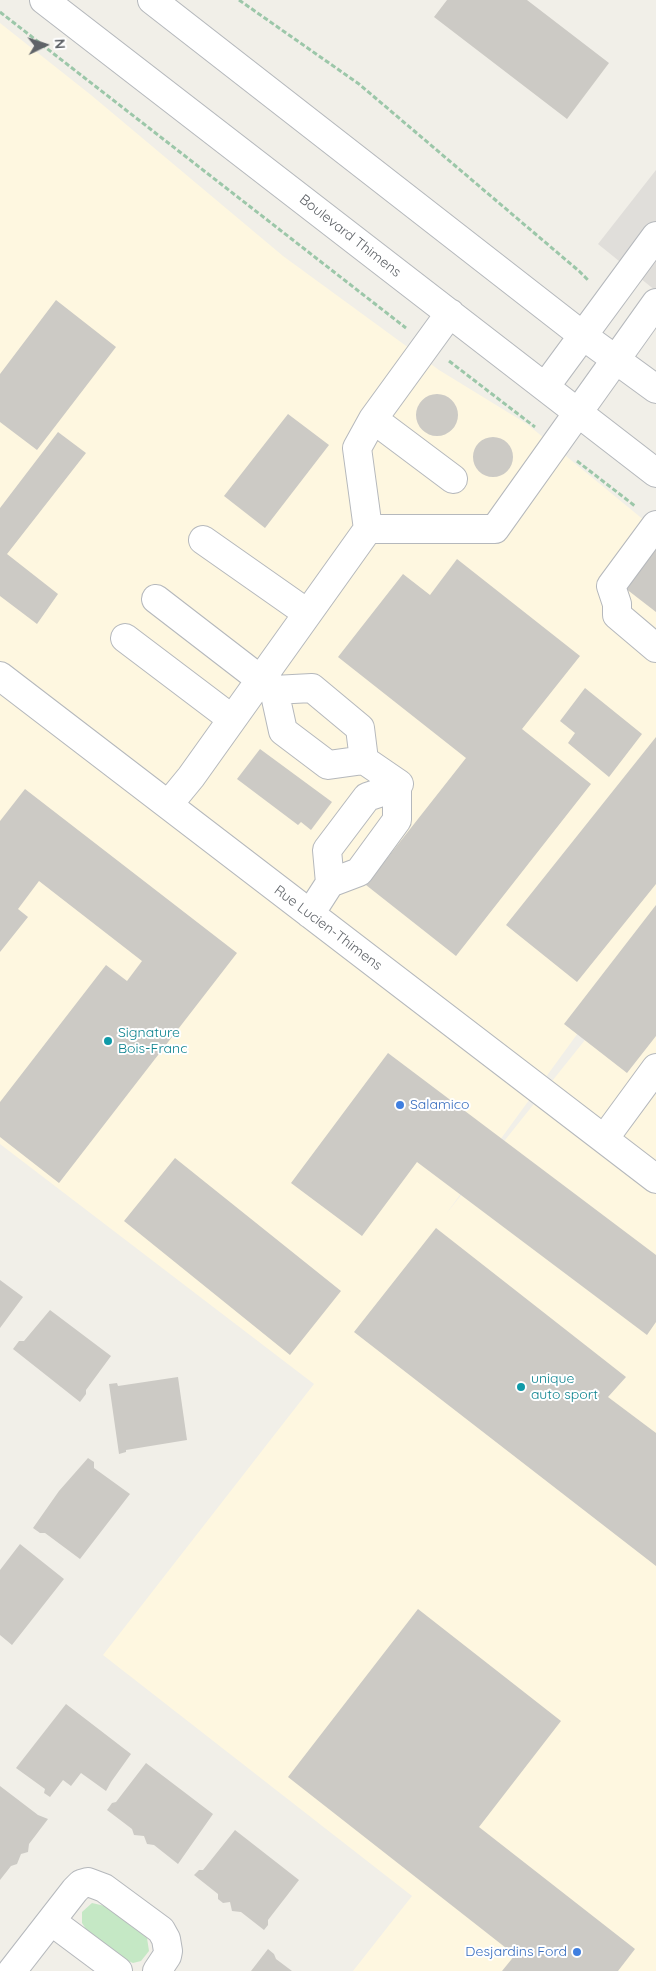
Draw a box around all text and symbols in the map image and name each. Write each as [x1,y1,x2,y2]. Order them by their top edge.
north arrow [20,20,70,70]
text: N [51,38,69,50]
street label: Boulevard Thimens [296,191,404,281]
street label: Rue Lucien-Thimens [271,882,385,974]
place label: Signature Bois-Franc [118,1025,187,1058]
marker: Signature Bois-Franc [102,1035,114,1047]
place label: Salamico [410,1097,470,1113]
marker: Salamico [394,1099,406,1111]
place label: unique auto sport [531,1371,598,1404]
marker: unique auto sport [515,1381,527,1393]
place label: Desjardins Ford [465,1944,567,1960]
marker: Desjardins Ford [571,1946,583,1958]

